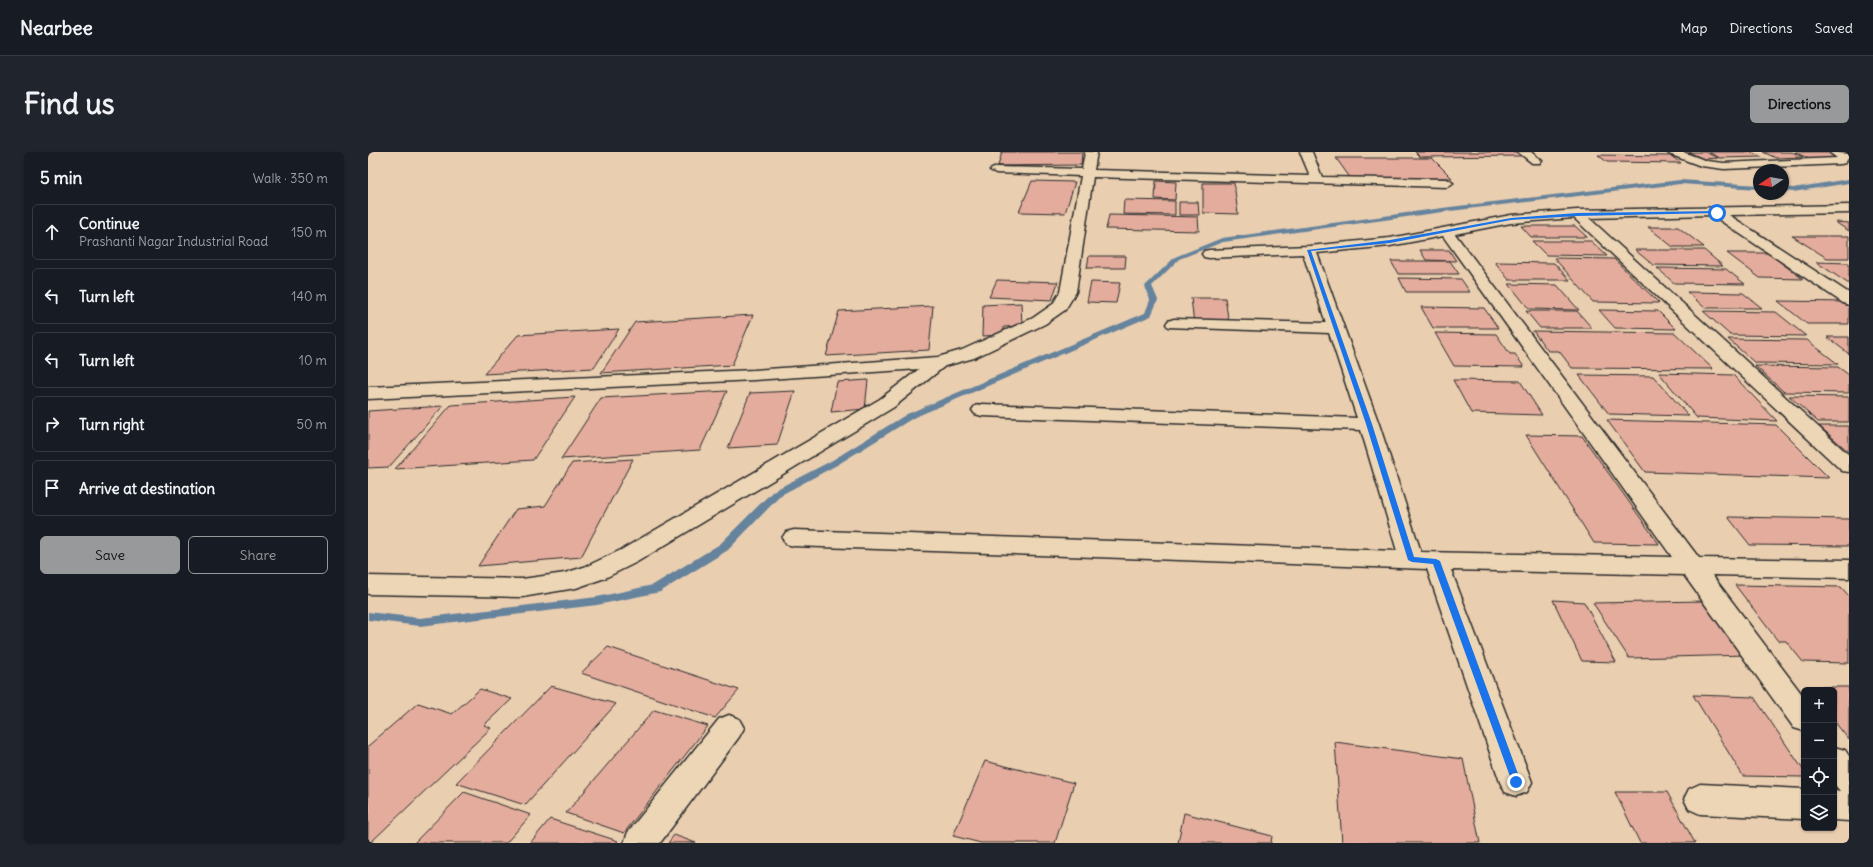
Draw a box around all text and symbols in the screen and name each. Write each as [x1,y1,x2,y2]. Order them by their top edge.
text: Nearbee [20,16,93,40]
text: Map [1680,19,1707,37]
text: Directions [1729,19,1793,37]
text: Saved [1815,19,1853,37]
button: Directions [1750,85,1849,123]
text: Find us [24,86,115,122]
north arrow [1753,164,1789,200]
text: 5 min [40,167,82,189]
text: Walk · 350 m [253,170,328,187]
route start [1708,204,1726,222]
text: Continue [79,214,140,233]
icon: ahead [41,221,63,243]
text: 150 m [291,224,327,241]
text: Prashanti Nagar Industrial Road [79,233,268,250]
icon: left [41,285,63,307]
text: Turn left [79,287,134,306]
text: 140 m [291,288,327,305]
icon: left [41,349,63,371]
text: Turn left [79,351,134,370]
text: 10 m [299,352,327,369]
icon: right [41,413,63,435]
text: Turn right [79,415,144,434]
text: 50 m [296,416,327,433]
icon: arrive [41,477,63,499]
text: Arrive at destination [79,479,215,498]
button: Save [40,536,180,574]
button: Share [188,536,328,574]
map controls [1801,687,1837,831]
button: + [1801,687,1837,723]
button: − [1801,723,1837,759]
button: locate [1801,759,1837,795]
route end [1507,773,1525,791]
button: layers [1801,795,1837,831]

